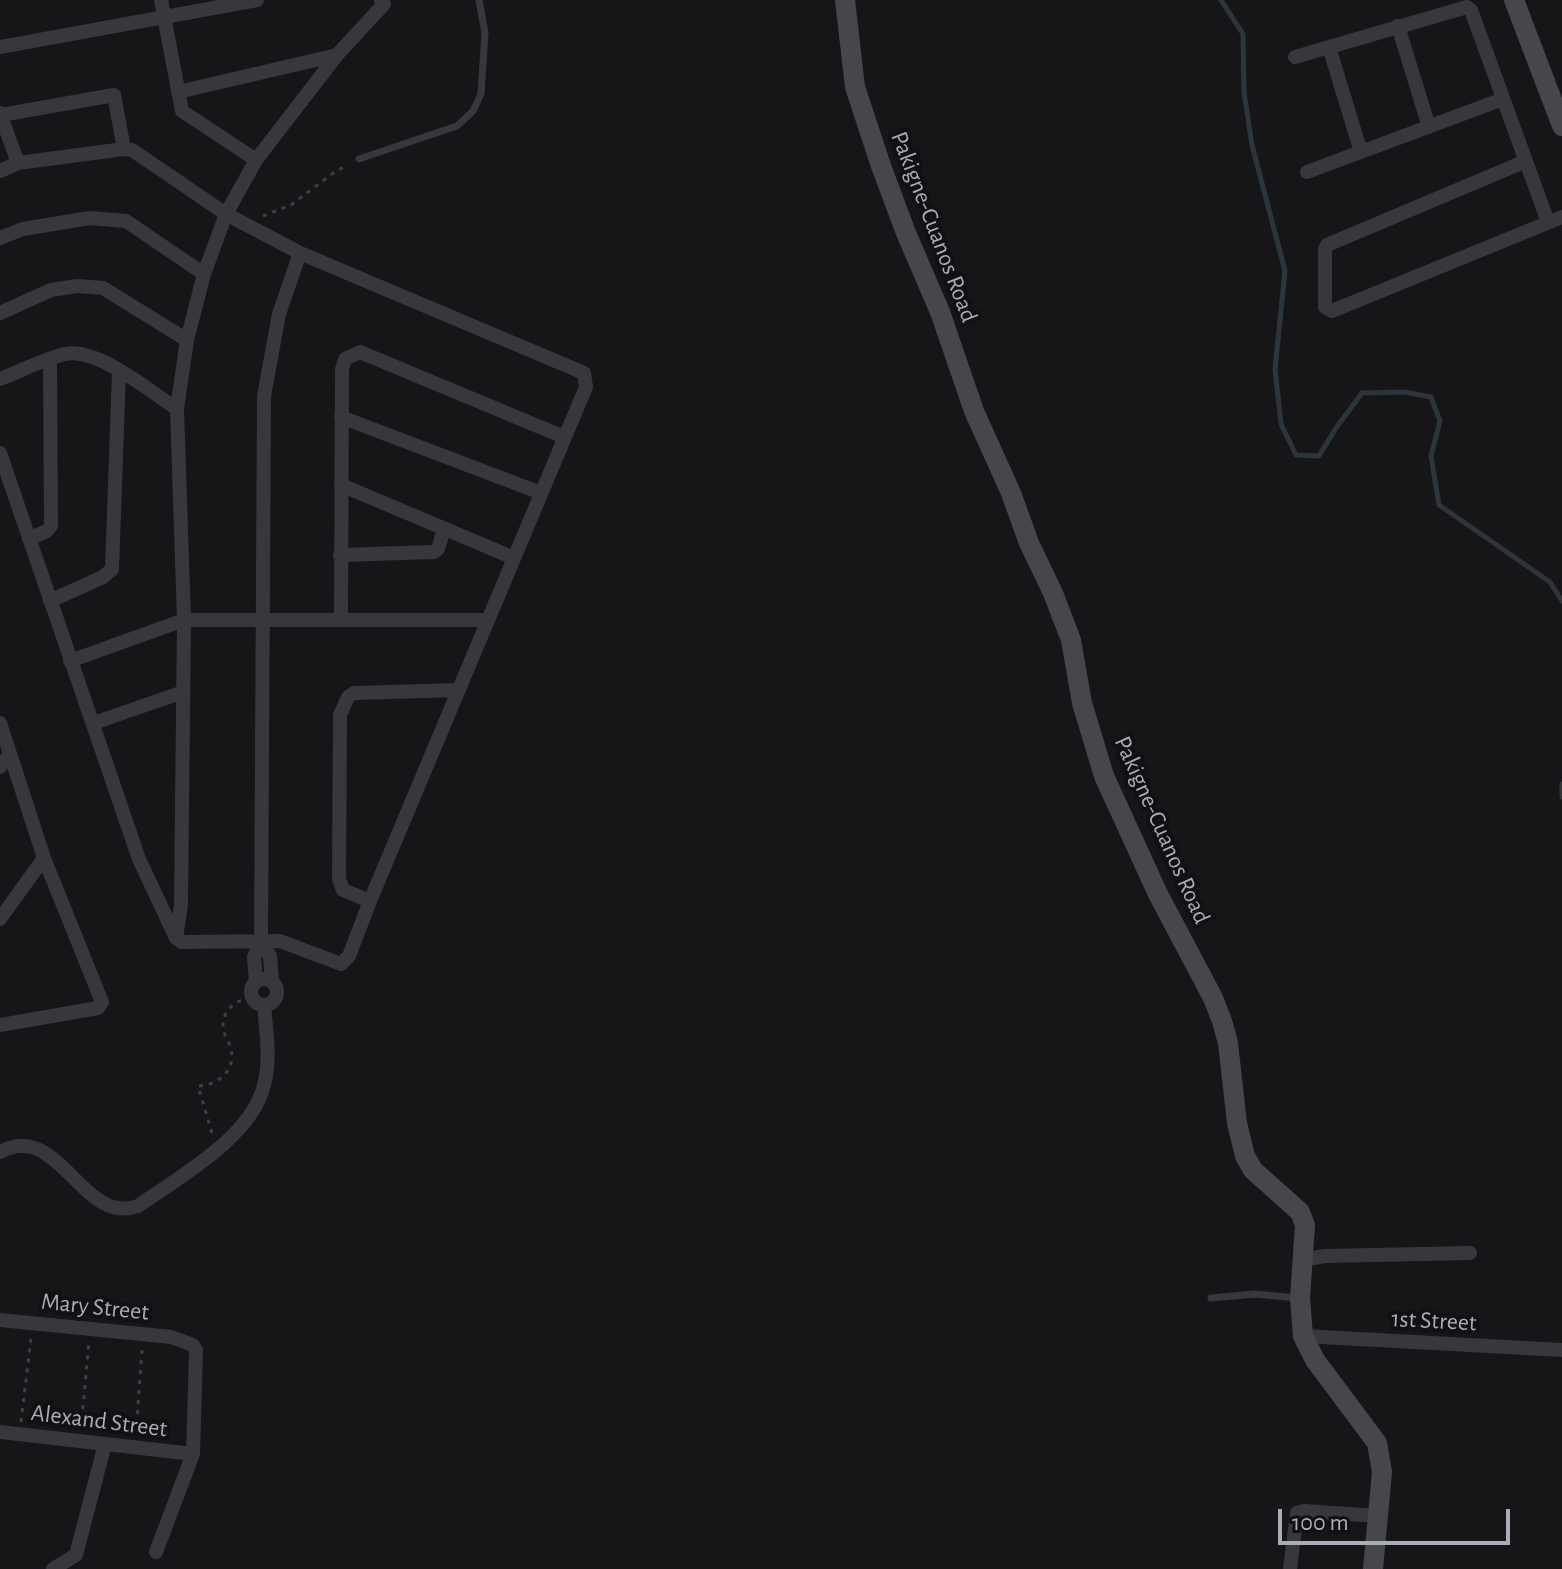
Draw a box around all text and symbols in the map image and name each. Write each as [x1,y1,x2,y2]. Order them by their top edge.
street label: Pakigne-Cuanos Road [884,127,984,327]
street label: Pakigne-Cuanos Road [1108,732,1216,928]
street label: Mary Street [40,1287,150,1327]
street label: 1st Street [1391,1304,1477,1338]
street label: Alexand Street [29,1398,169,1444]
scale bar [1282,1493,1514,1543]
text: 100 m [1292,1511,1349,1535]

